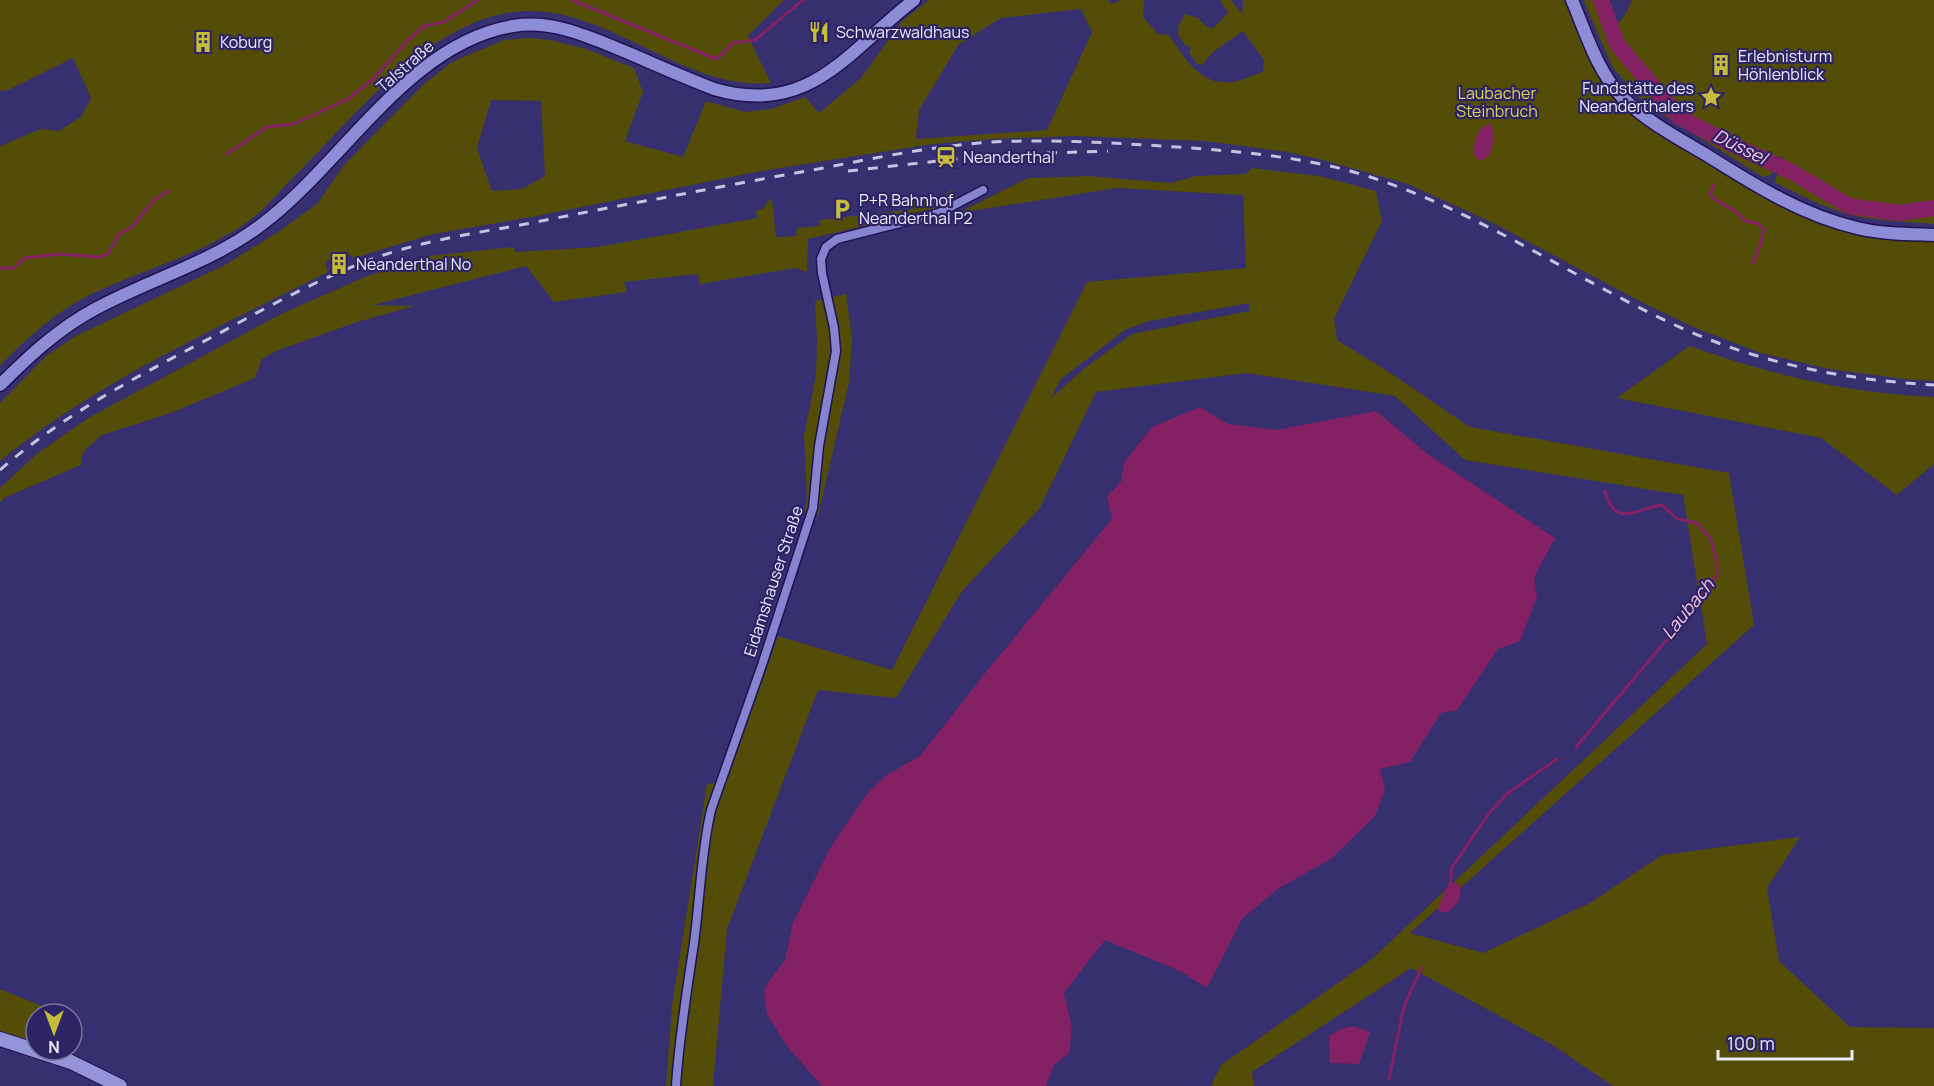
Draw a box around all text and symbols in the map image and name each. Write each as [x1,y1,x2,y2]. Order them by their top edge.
restaurant icon: Schwarzwaldhaus [807,20,831,44]
place label: Schwarzwaldhaus [836,21,969,43]
building icon: Koburg [191,30,215,54]
place label: Koburg [220,31,272,53]
street label: Talstraße [372,35,438,97]
place label: Erlebnisturm Höhlenblick [1738,45,1832,85]
building icon: Erlebnisturm Höhlenblick [1709,53,1733,77]
place label: Fundstätte des Neanderthalers [1579,77,1694,117]
park label: Laubacher Steinbruch [1456,82,1538,122]
place icon: Fundstätte des Neanderthalers [1699,85,1723,109]
water label: Düssel [1710,123,1774,170]
station icon: Neanderthal [934,145,958,169]
place label: Neanderthal [963,146,1055,168]
place label: P+R Bahnhof Neanderthal P2 [859,189,973,229]
parking icon: P+R Bahnhof Neanderthal P2 [830,197,854,221]
building icon: Neanderthal No [327,252,351,276]
place label: Neanderthal No [356,253,471,275]
street label: Eidamshauser Straße [738,503,808,659]
water label: Laubach [1655,572,1720,644]
north arrow [24,1002,84,1062]
scale bar [1718,1023,1852,1061]
text: 100 m [1727,1031,1775,1055]
text: N [48,1036,60,1058]

